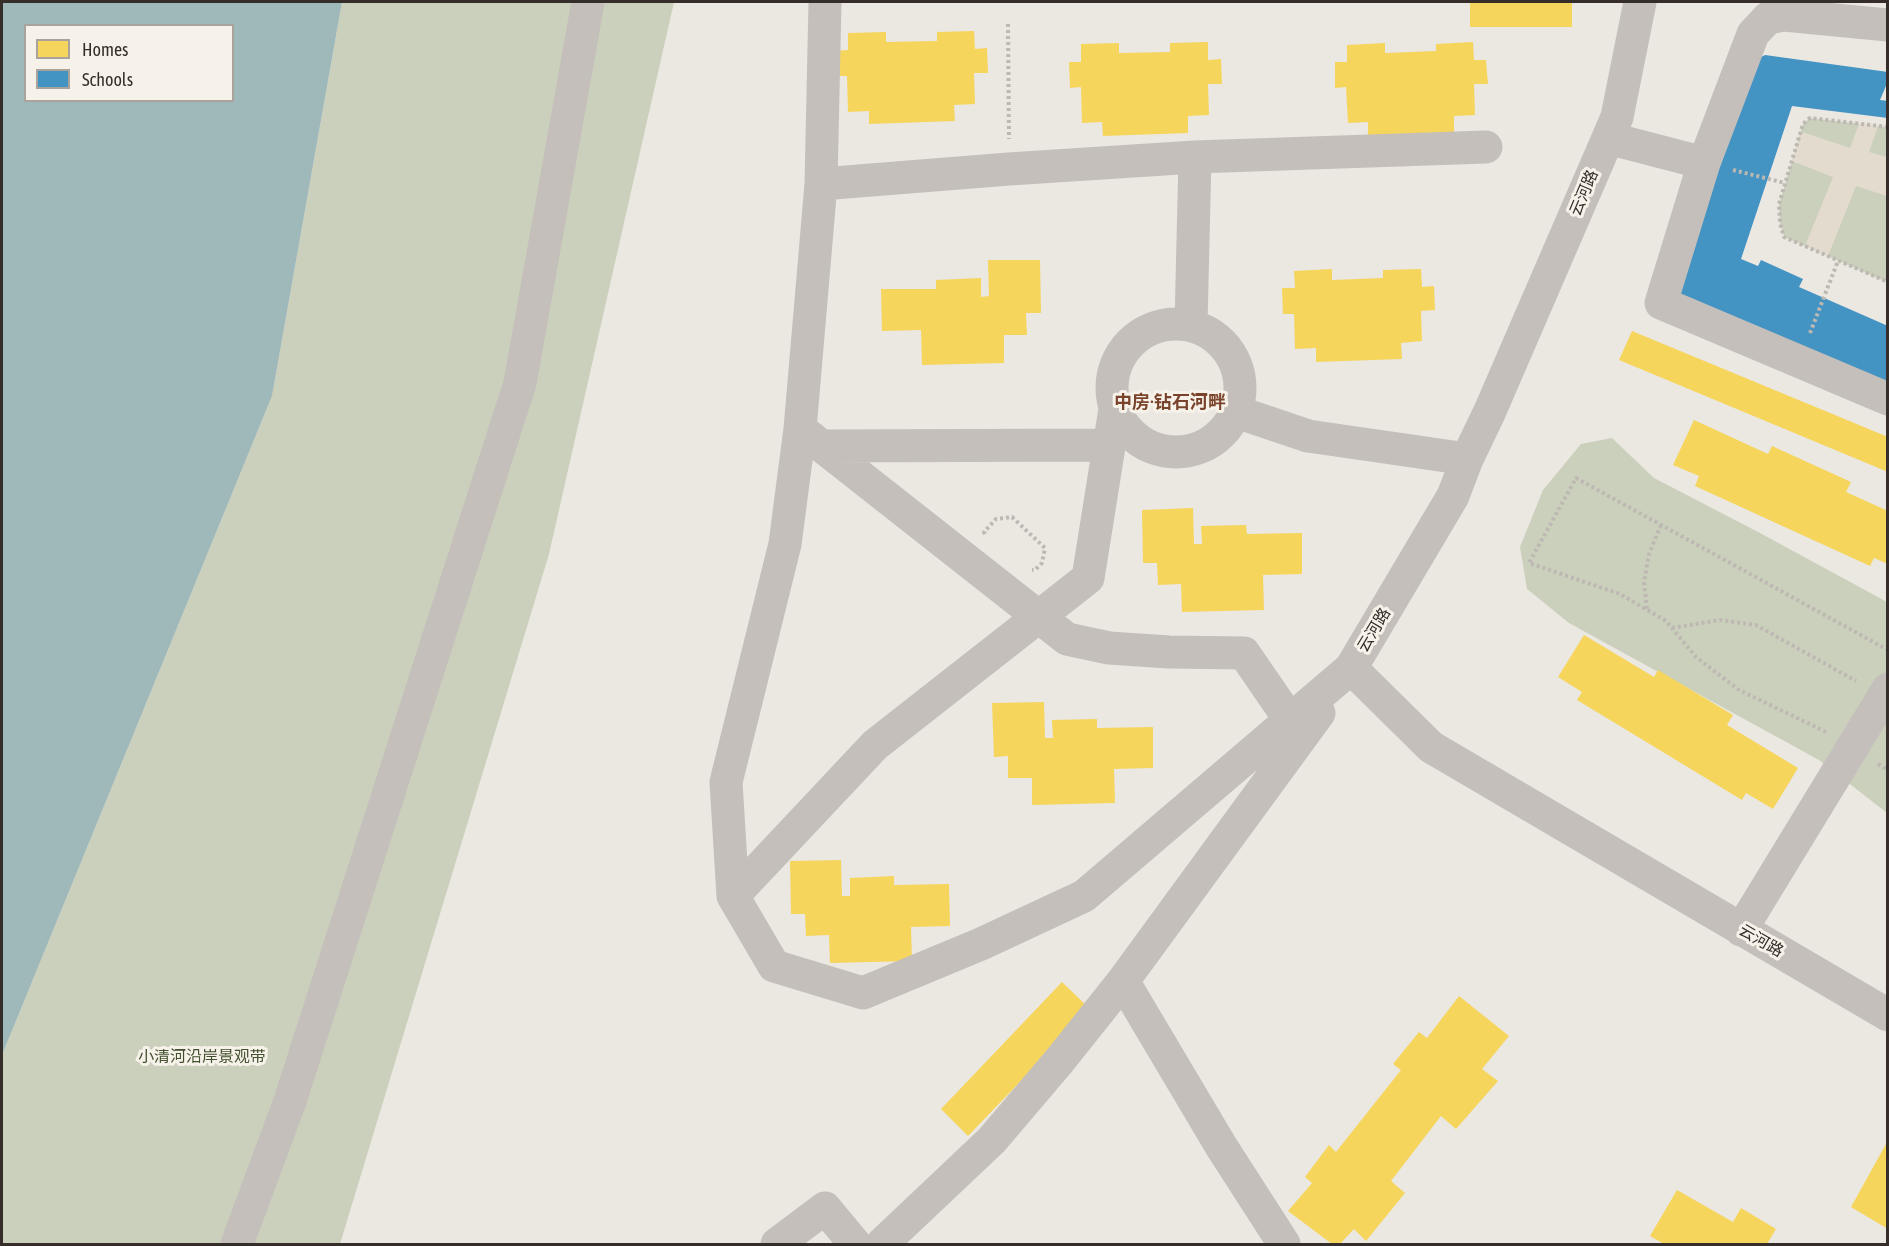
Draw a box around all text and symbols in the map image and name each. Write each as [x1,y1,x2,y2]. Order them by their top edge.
legend [24,24,234,102]
text: Homes [82,39,128,60]
text: Schools [82,69,133,90]
street label: 云河路 [1566,167,1602,219]
district label: 中房·钻石河畔 [1114,391,1226,413]
street label: 云河路 [1353,604,1395,656]
street label: 云河路 [1735,921,1787,961]
park label: 小清河沿岸景观带 [138,1047,266,1067]

